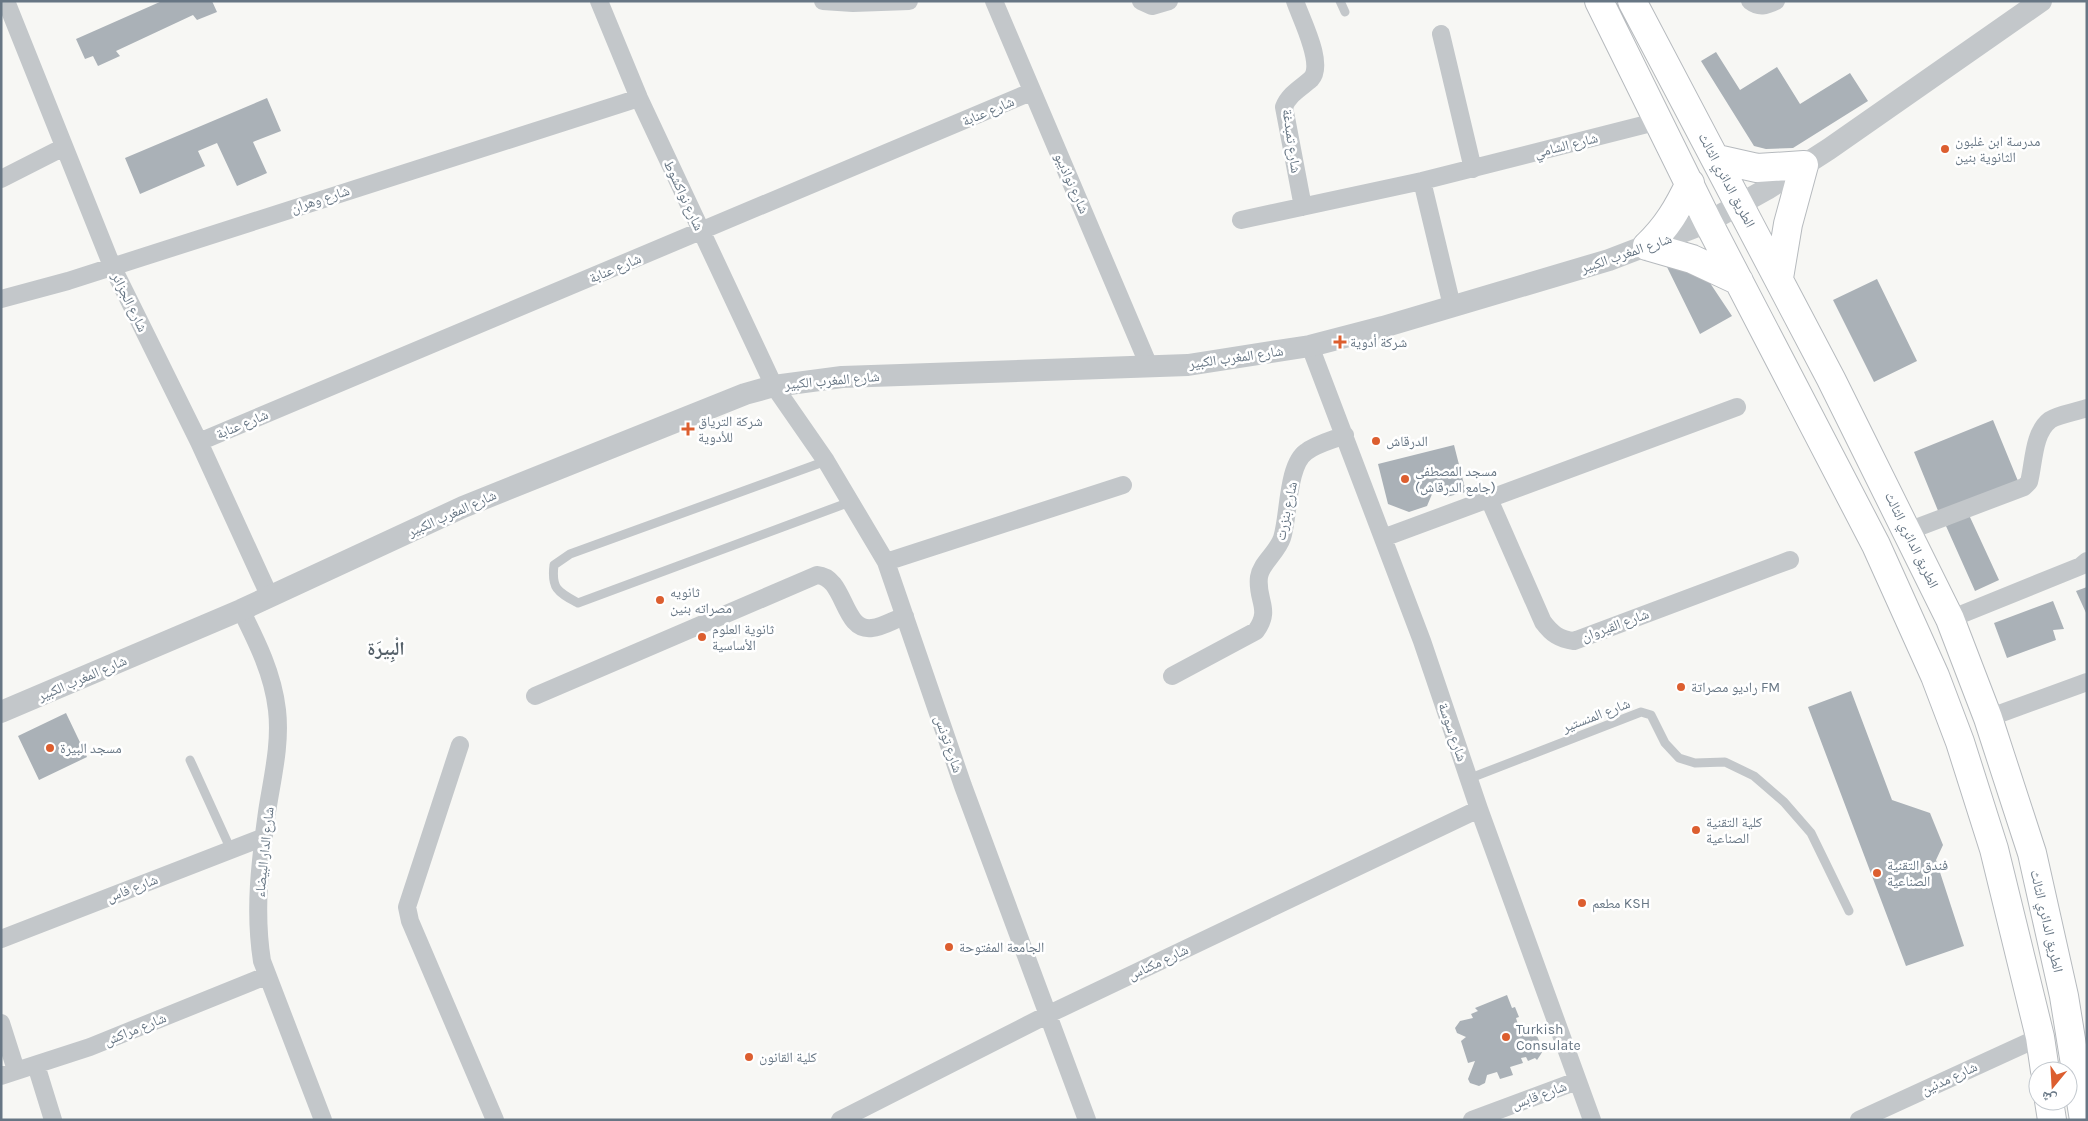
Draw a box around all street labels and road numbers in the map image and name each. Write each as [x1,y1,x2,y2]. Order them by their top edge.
street label: شارع عنابة [960,93,1017,131]
street label: شارع تمبدغة [1278,108,1304,174]
street label: شارع الشامي [1532,129,1600,164]
street label: الطريق الدائري الثالث [1692,130,1759,232]
street label: شارع نواذيبو [1050,150,1093,217]
street label: شارع نواكشوط [659,157,707,234]
street label: شارع وهران [289,182,352,218]
street label: شارع المغرب الكبير [1577,230,1674,278]
street label: شارع عنابة [587,250,644,288]
street label: شارع الجزائر [107,269,151,335]
street label: شارع المغرب الكبير [1187,342,1284,374]
street label: شارع المغرب الكبير [783,368,880,394]
street label: شارع عنابة [214,406,271,444]
street label: شارع بنزرت [1272,480,1302,542]
street label: شارع المغرب الكبير [404,486,500,542]
street label: الطريق الدائري الثالث [1879,489,1942,592]
street label: شارع القيروان [1579,605,1652,646]
street label: شارع المغرب الكبير [34,652,130,706]
street label: شارع المنستير [1559,695,1633,737]
street label: شارع سوسة [1434,700,1471,764]
street label: شارع تونس [930,713,966,775]
street label: شارع الدار البيضاء [251,806,279,898]
street label: الطريق الدائري الثالث [2024,868,2067,975]
street label: شارع فاس [104,871,161,907]
street label: شارع مكناس [1125,941,1191,985]
street label: شارع مراكش [102,1009,169,1051]
street label: شارع مدنين [1918,1058,1980,1100]
street label: شارع قابس [1509,1078,1569,1114]

